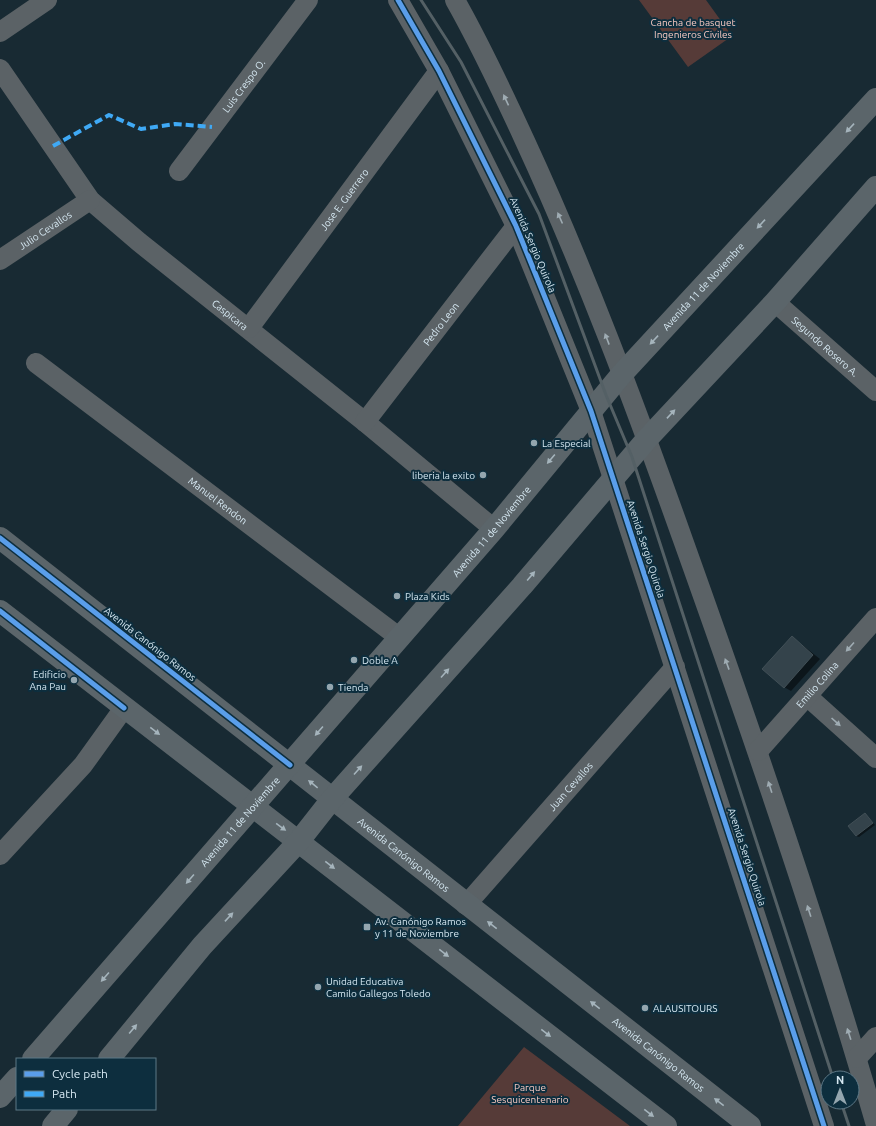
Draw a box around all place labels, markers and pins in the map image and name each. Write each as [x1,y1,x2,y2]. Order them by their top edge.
marker: La Especial [529,438,539,448]
place label: La Especial [542,438,591,449]
place label: liberia la exito [412,470,475,481]
marker: liberia la exito [478,470,488,480]
marker: Plaza Kids [392,591,402,601]
place label: Plaza Kids [405,591,450,602]
marker: Doble A [349,655,359,665]
place label: Doble A [362,655,398,666]
place label: Edificio Ana Pau [30,669,66,692]
marker: Edificio Ana Pau [69,675,79,685]
marker: Tienda [325,682,335,692]
place label: Tienda [338,682,368,693]
place label: Av. Canónigo Ramos y 11 de Noviembre [375,916,466,939]
marker: Av. Canónigo Ramos y 11 de Noviembre [362,922,372,932]
place label: Unidad Educativa Camilo Gallegos Toledo [326,976,431,999]
marker: Unidad Educativa Camilo Gallegos Toledo [313,982,323,992]
marker: ALAUSITOURS [640,1003,650,1013]
place label: ALAUSITOURS [653,1003,717,1014]

